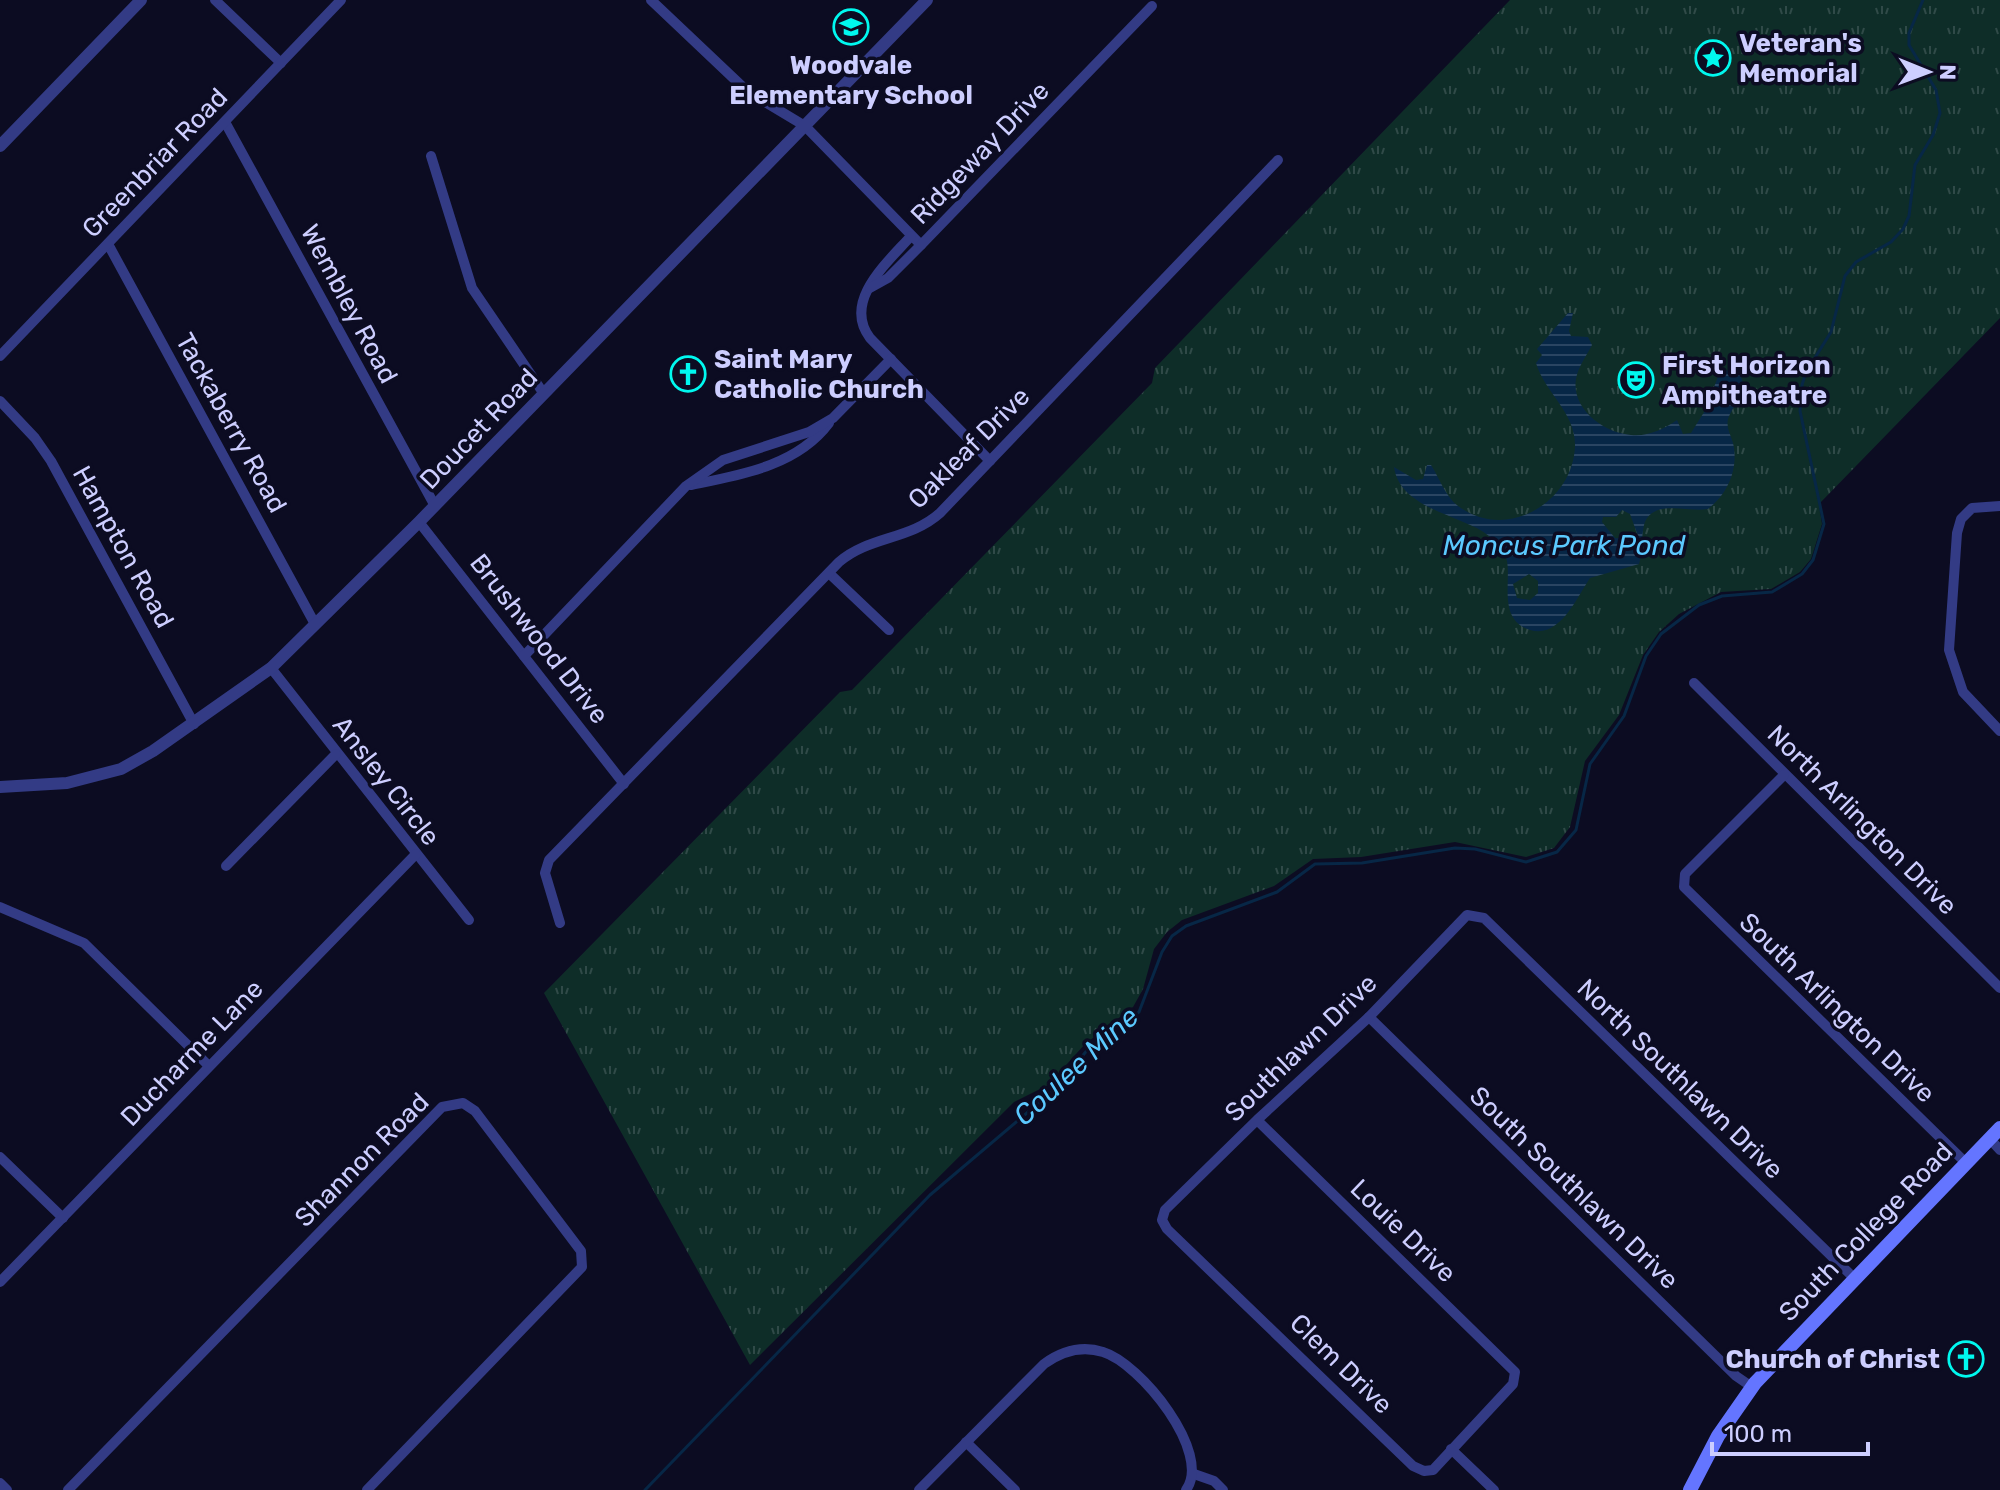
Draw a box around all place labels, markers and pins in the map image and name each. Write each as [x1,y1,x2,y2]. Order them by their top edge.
school or university icon: Woodvale Elementary School [832,8,870,46]
place label: Veteran's Memorial [1739,28,1862,89]
place icon: Veteran's Memorial [1694,39,1732,77]
place label: Woodvale Elementary School [729,50,973,111]
place label: Saint Mary Catholic Church [714,344,924,405]
place label: First Horizon Ampitheatre [1662,350,1831,411]
church icon: Saint Mary Catholic Church [669,355,707,393]
theatre icon: First Horizon Ampitheatre [1617,361,1655,399]
church icon: Church of Christ [1947,1340,1985,1378]
place label: Church of Christ [1726,1344,1940,1375]

